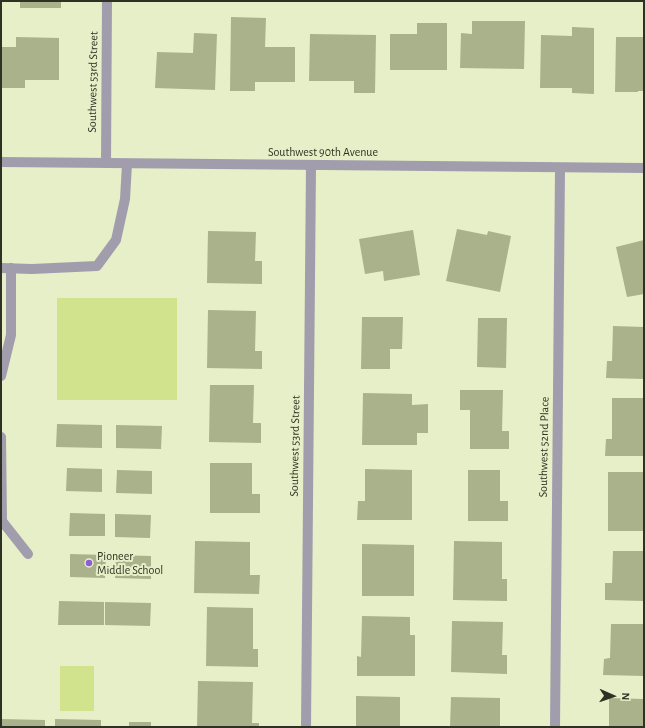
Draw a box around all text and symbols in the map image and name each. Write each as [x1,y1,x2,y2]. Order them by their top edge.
street label: Southwest 53rd Street [85,31,101,133]
street label: Southwest 90th Avenue [268,145,378,159]
street label: Southwest 53rd Street [287,395,303,497]
street label: Southwest 52nd Place [536,397,552,497]
place label: Pioneer Middle School [97,549,163,577]
marker: Pioneer Middle School [84,558,94,568]
north arrow [593,676,633,716]
text: N [620,692,631,700]

